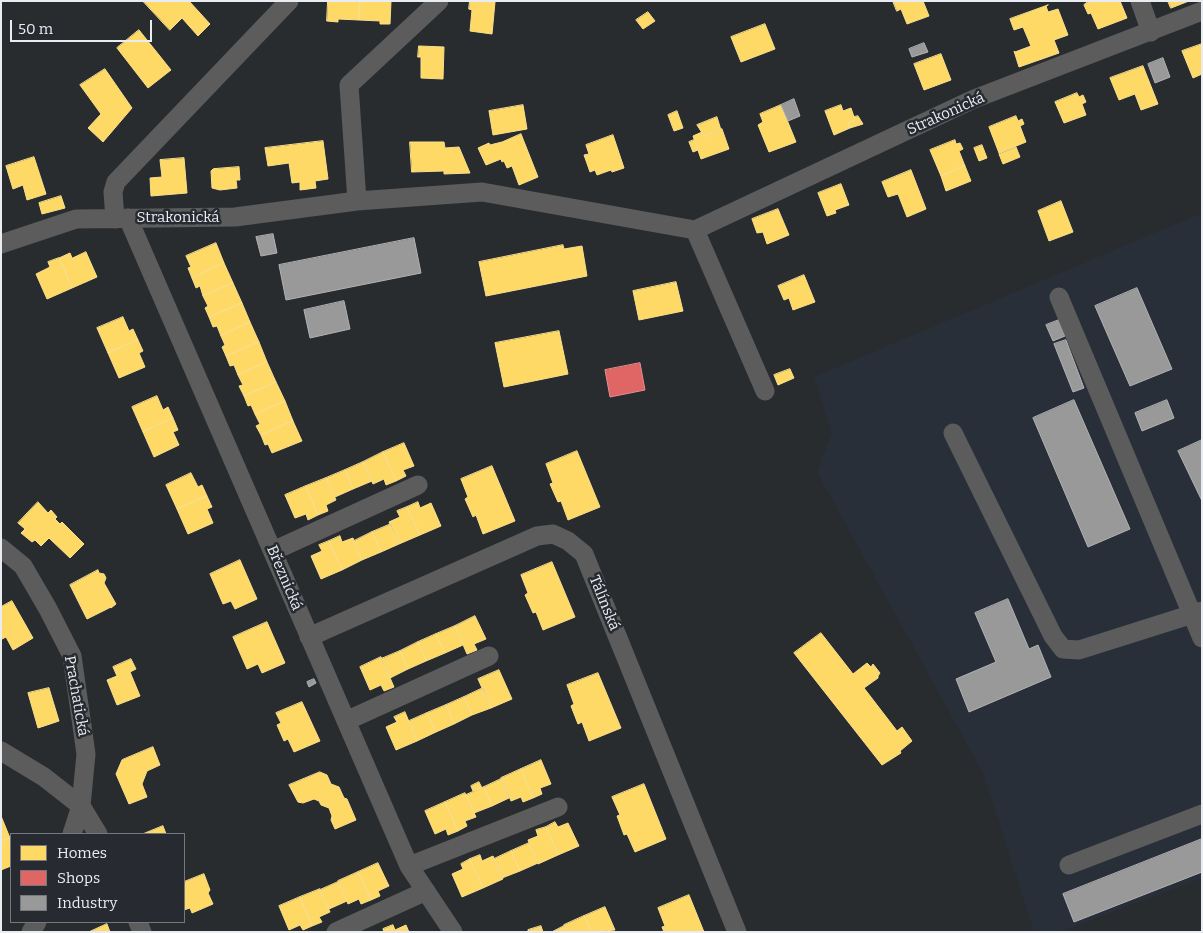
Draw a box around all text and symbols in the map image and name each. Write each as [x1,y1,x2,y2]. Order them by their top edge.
scale bar [12,10,155,42]
text: 50 m [18,20,53,38]
street label: Strakonická [904,89,988,139]
street label: Strakonická [137,209,219,227]
street label: Březnická [262,543,306,613]
street label: Tálínská [585,573,623,633]
street label: Prachatická [60,654,92,738]
legend [10,833,185,923]
text: Homes [57,844,107,862]
text: Shops [57,869,100,887]
text: Industry [57,894,117,912]

